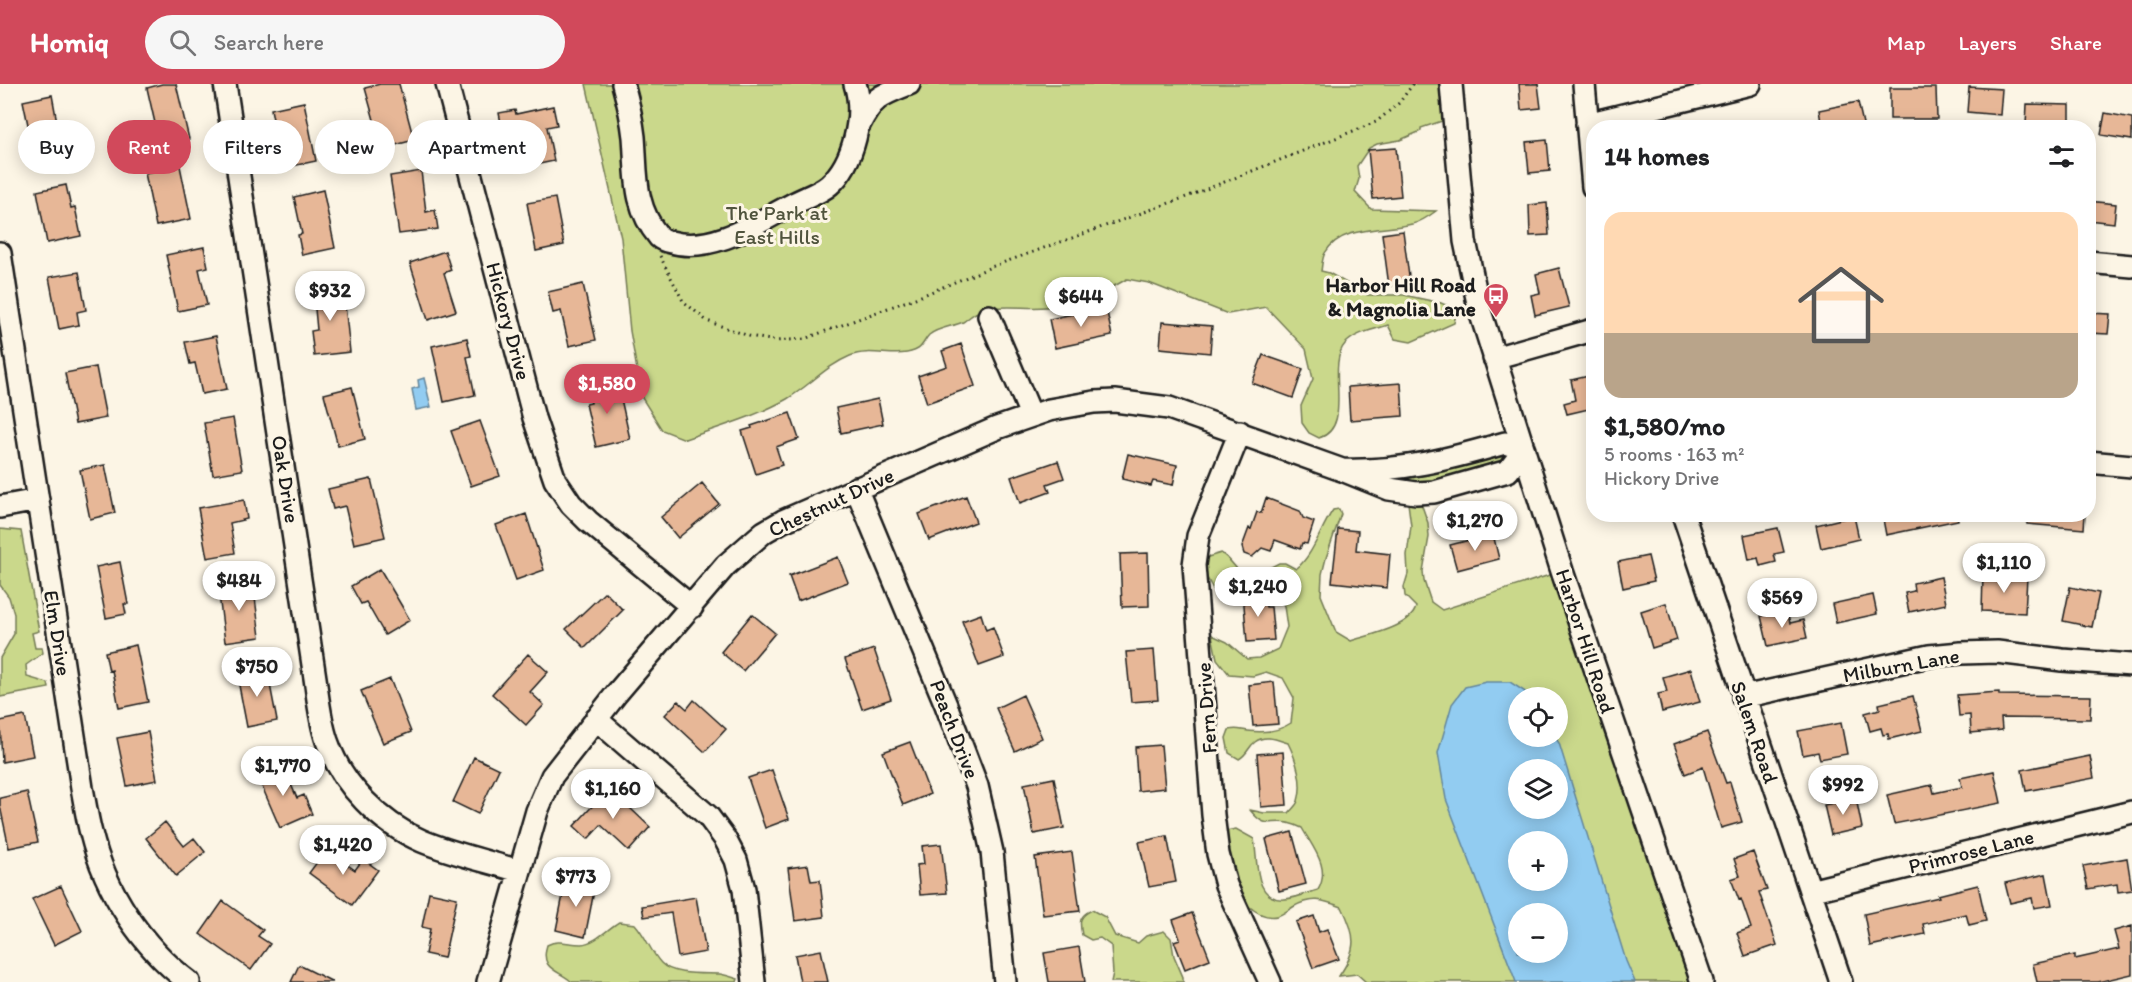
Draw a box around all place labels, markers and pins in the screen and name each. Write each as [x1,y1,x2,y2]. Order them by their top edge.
pin: $932 [294,271,366,322]
place label: Harbor Hill Road & Magnolia Lane [1326,272,1477,322]
pin: $644 [1045,277,1117,328]
bus stop icon: Harbor Hill Road & Magnolia Lane [1481,281,1511,319]
pin: $1,580 [558,364,656,415]
pin: $1,270 [1426,501,1524,552]
pin: $1,110 [1955,543,2053,594]
pin: $484 [203,561,275,612]
pin: $1,240 [1209,567,1307,618]
pin: $569 [1746,578,1818,629]
pin: $750 [221,647,293,698]
pin: $1,770 [234,746,332,797]
pin: $992 [1807,765,1879,816]
pin: $1,160 [564,769,662,820]
pin: $1,420 [294,825,392,876]
pin: $773 [540,857,612,908]

